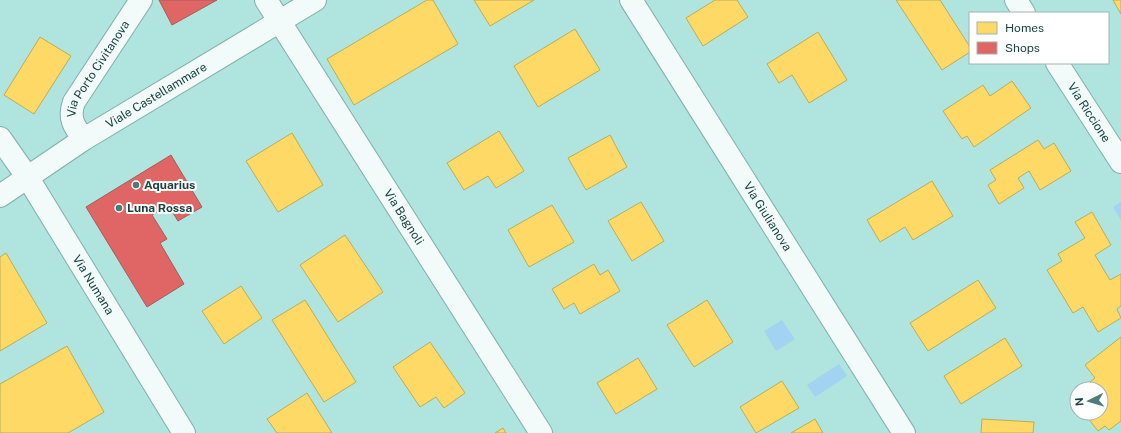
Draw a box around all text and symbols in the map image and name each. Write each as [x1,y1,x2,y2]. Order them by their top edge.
legend [969,12,1109,64]
street label: Via Porto Civitanova [65,18,133,117]
text: Homes [1005,21,1044,35]
text: Shops [1005,41,1040,55]
street label: Viale Castellammare [103,60,210,131]
street label: Via Riccione [1065,80,1114,145]
place label: Aquarius [144,178,195,192]
street label: Via Giulianova [741,179,794,254]
marker: Aquarius [131,180,141,190]
street label: Via Bagnoli [381,187,427,247]
place label: Luna Rossa [127,201,192,215]
marker: Luna Rossa [114,203,124,213]
street label: Via Numana [70,252,117,317]
north arrow [1069,381,1109,421]
text: N [1073,397,1085,407]

